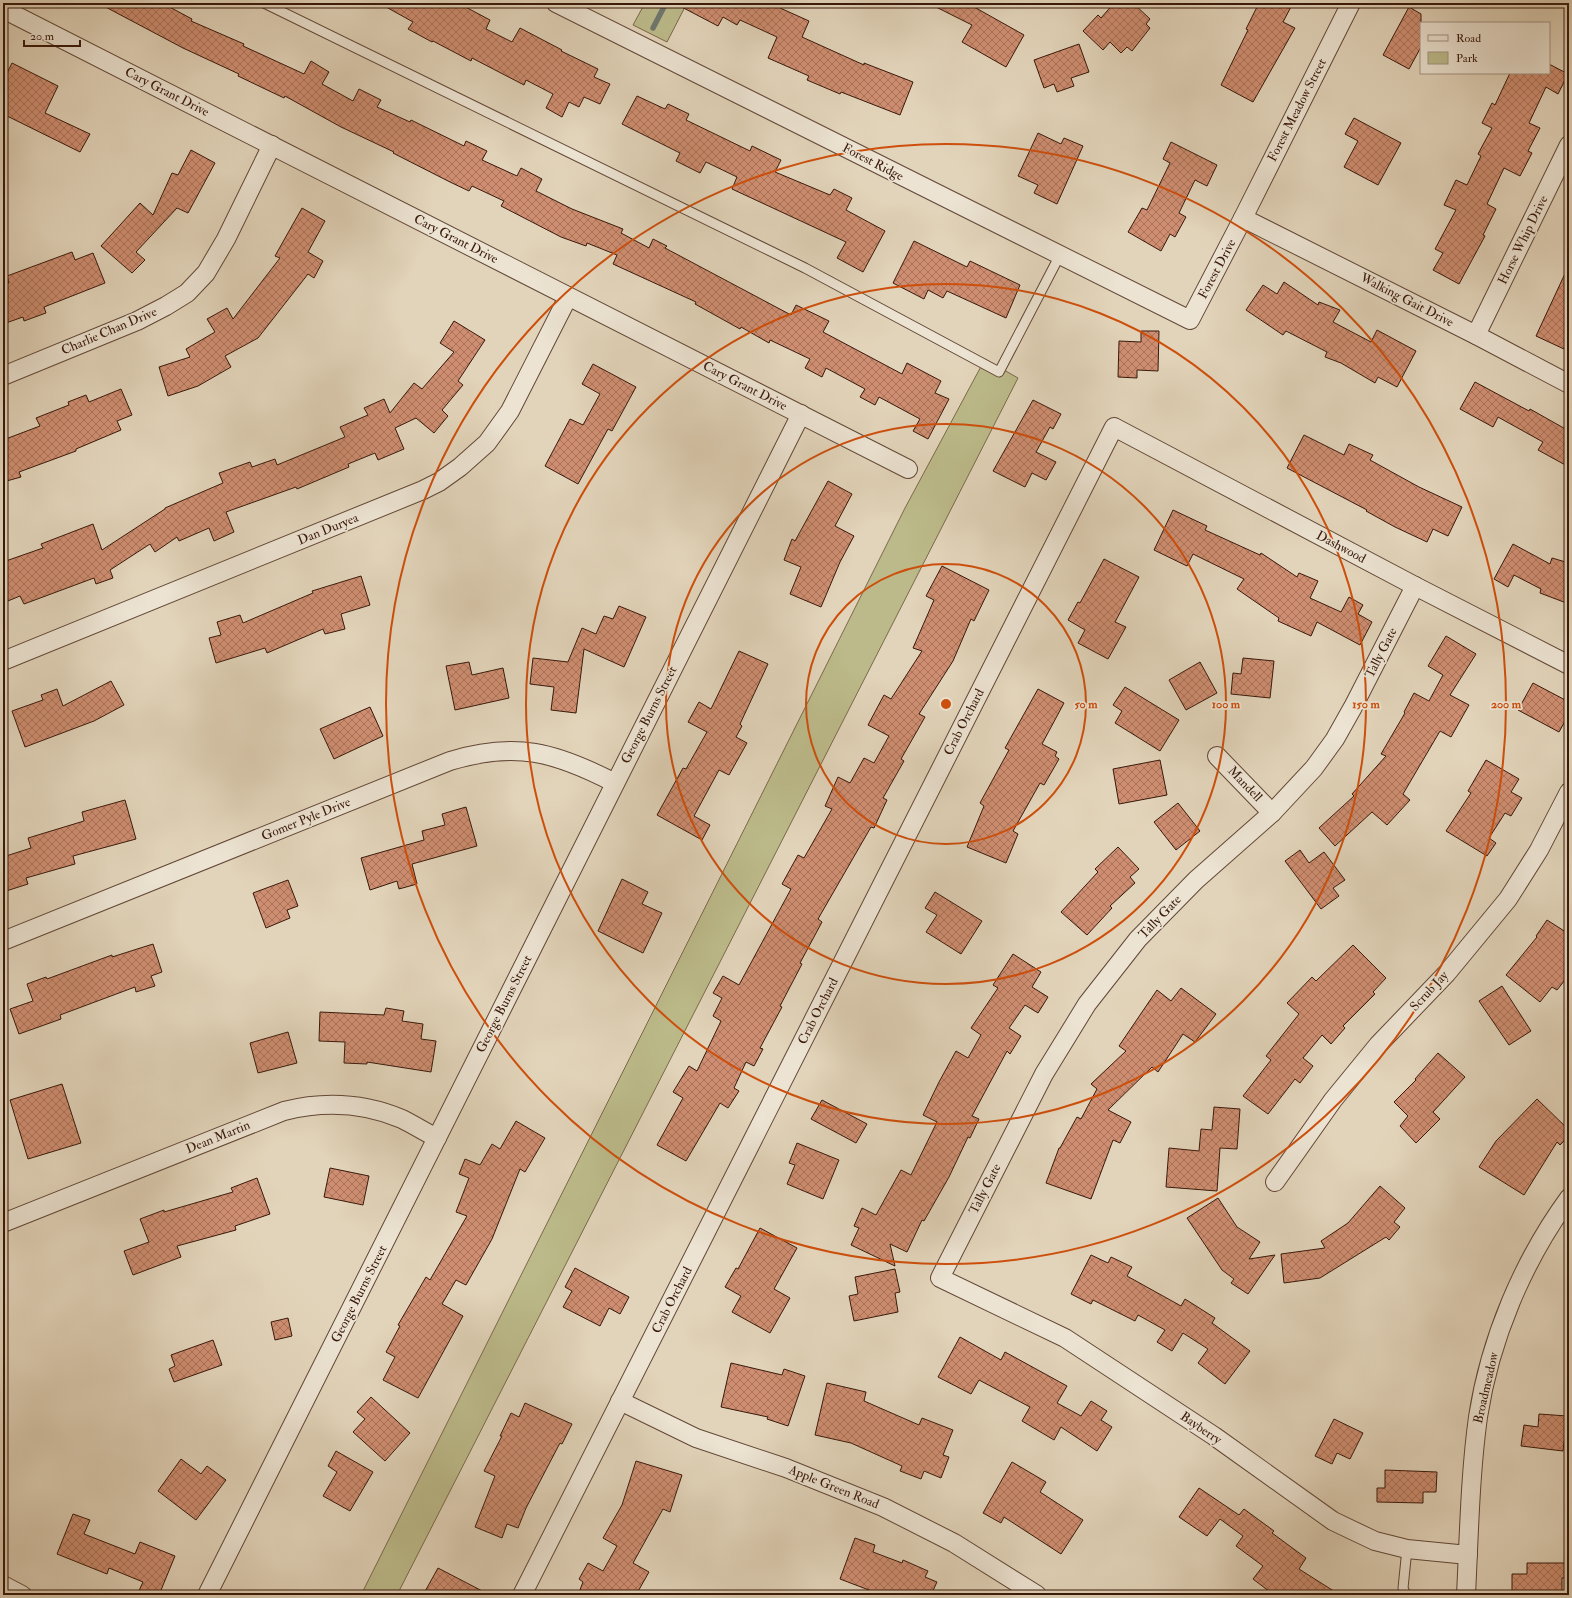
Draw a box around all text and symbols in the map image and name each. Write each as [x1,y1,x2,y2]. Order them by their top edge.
scale bar [24,22,80,48]
legend [1420,22,1550,74]
text: 20 m [30,29,55,44]
text: Road [1456,31,1481,46]
text: Park [1456,51,1478,66]
street label: Forest Meadow Street [1264,56,1330,164]
street label: Cary Grant Drive [122,64,212,121]
street label: Forest Ridge [840,140,907,185]
street label: Horse Whip Drive [1495,192,1553,287]
street label: Cary Grant Drive [411,211,501,268]
street label: Forest Drive [1195,236,1240,302]
street label: Walking Gait Drive [1357,269,1457,331]
street label: Charlie Chan Drive [59,303,160,358]
street label: Cary Grant Drive [700,358,790,415]
street label: Dan Duryea [295,509,362,549]
street label: Dashwood [1313,527,1369,567]
street label: Tally Gate [1361,625,1402,681]
street label: George Burns Street [618,664,680,766]
street label: Crab Orchard [940,685,988,758]
centre of rings [939,697,953,711]
text: 50 m [1074,697,1098,712]
text: 100 m [1212,697,1241,712]
text: 150 m [1352,697,1380,712]
text: 200 m [1491,697,1522,712]
street label: Mandell [1224,763,1266,806]
street label: Gomer Pyle Drive [259,794,354,845]
street label: Tally Gate [1135,891,1186,943]
street label: George Burns Street [473,953,535,1055]
street label: Scrub Jay [1406,967,1452,1015]
street label: Crab Orchard [794,974,842,1047]
street label: Dean Martin [184,1117,253,1157]
street label: Tally Gate [965,1161,1006,1217]
street label: George Burns Street [328,1243,390,1345]
street label: Crab Orchard [648,1263,696,1336]
street label: Broadmeadow [1470,1350,1502,1425]
street label: Bayberry [1177,1408,1225,1449]
street label: Apple Green Road [785,1461,882,1514]

